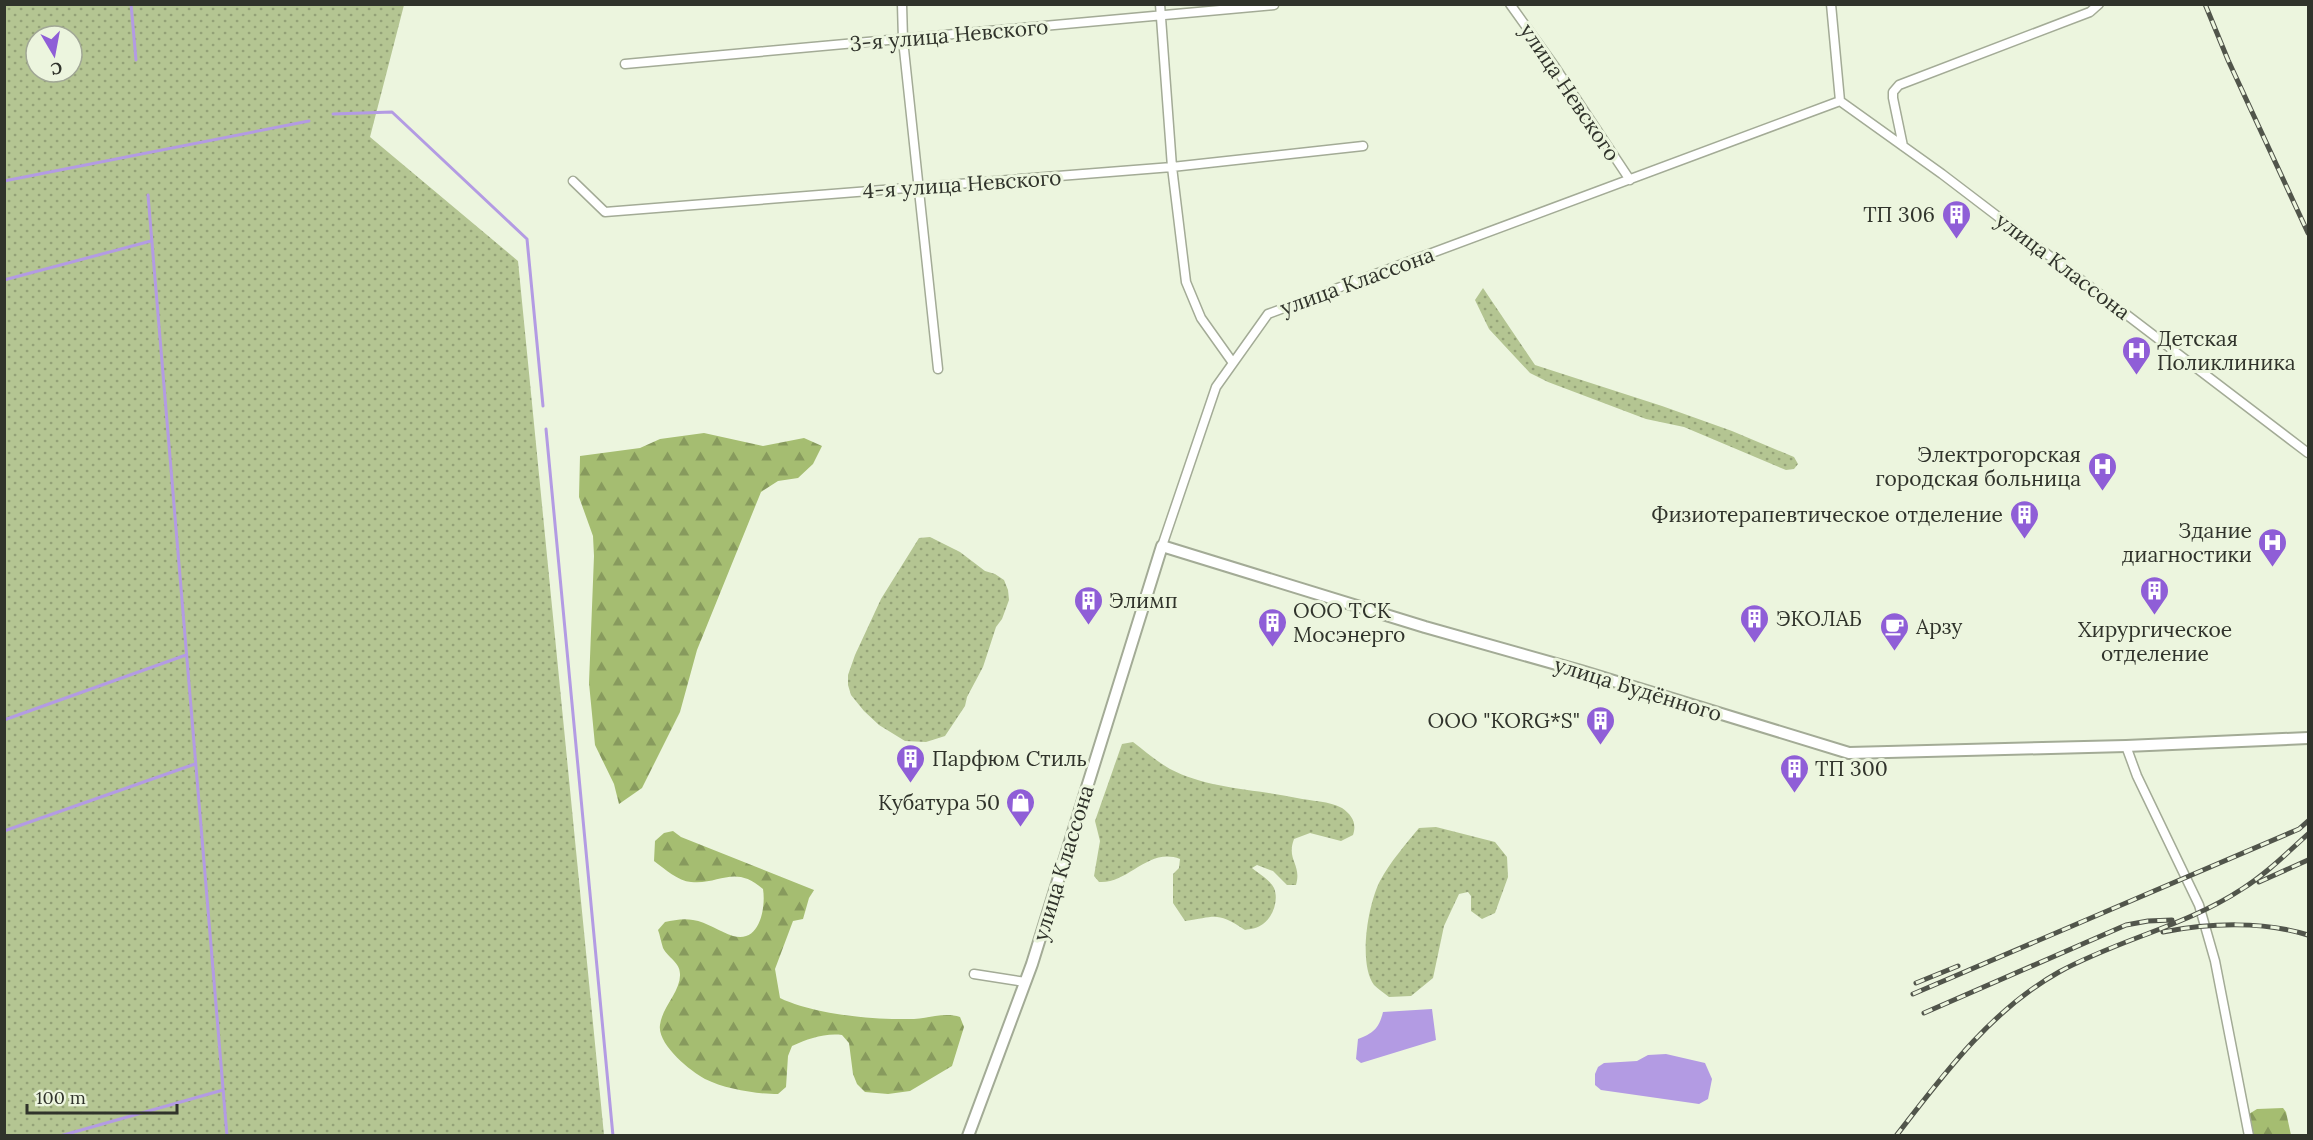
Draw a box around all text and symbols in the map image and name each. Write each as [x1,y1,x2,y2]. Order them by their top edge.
street label: 3-я улица Невского [849,13,1049,57]
street label: улица Невского [1514,18,1626,166]
north arrow [24,24,84,84]
text: С [49,58,64,80]
street label: 4-я улица Невского [862,164,1062,204]
building icon: ТП 306 [1940,198,1972,240]
place label: ТП 306 [1863,201,1935,228]
street label: улица Классона [1990,207,2136,326]
street label: улица Классона [1276,241,1438,321]
place label: Детская Поликлиника [2157,325,2296,376]
hospital icon: Детская Поликлиника [2120,334,2152,376]
place label: Электрогорская городская больница [1875,441,2081,492]
hospital icon: Электрогорская городская больница [2086,450,2118,492]
building icon: Физиотерапевтическое отделение [2008,498,2040,540]
place label: Физиотерапевтическое отделение [1651,501,2003,528]
place label: Здание диагностики [2122,517,2252,568]
hospital icon: Здание диагностики [2257,526,2289,568]
building icon: Хирургическое отделение [2139,574,2171,616]
building icon: Элимп [1072,584,1104,626]
place label: Элимп [1109,587,1178,614]
place label: ООО ТСК Мосэнерго [1293,597,1405,648]
building icon: ЭКОЛАБ [1739,602,1771,644]
place label: ЭКОЛАБ [1776,605,1862,632]
building icon: ООО ТСК Мосэнерго [1256,606,1288,648]
cafe icon: Арзу [1879,610,1911,652]
place label: Арзу [1915,613,1962,640]
place label: Хирургическое отделение [2078,616,2232,667]
street label: улица Будённого [1551,651,1725,727]
building icon: ООО "KORG*S" [1585,704,1617,746]
place label: ООО "KORG*S" [1428,707,1580,734]
building icon: Парфюм Стиль [895,742,927,784]
place label: Парфюм Стиль [932,745,1087,772]
building icon: ТП 300 [1778,752,1810,794]
place label: ТП 300 [1815,755,1888,782]
street label: улица Классона [1026,782,1100,944]
shop icon: Кубатура 50 [1005,786,1037,828]
place label: Кубатура 50 [878,789,1000,816]
scale bar [27,1077,177,1115]
text: 100 m [36,1086,86,1109]

